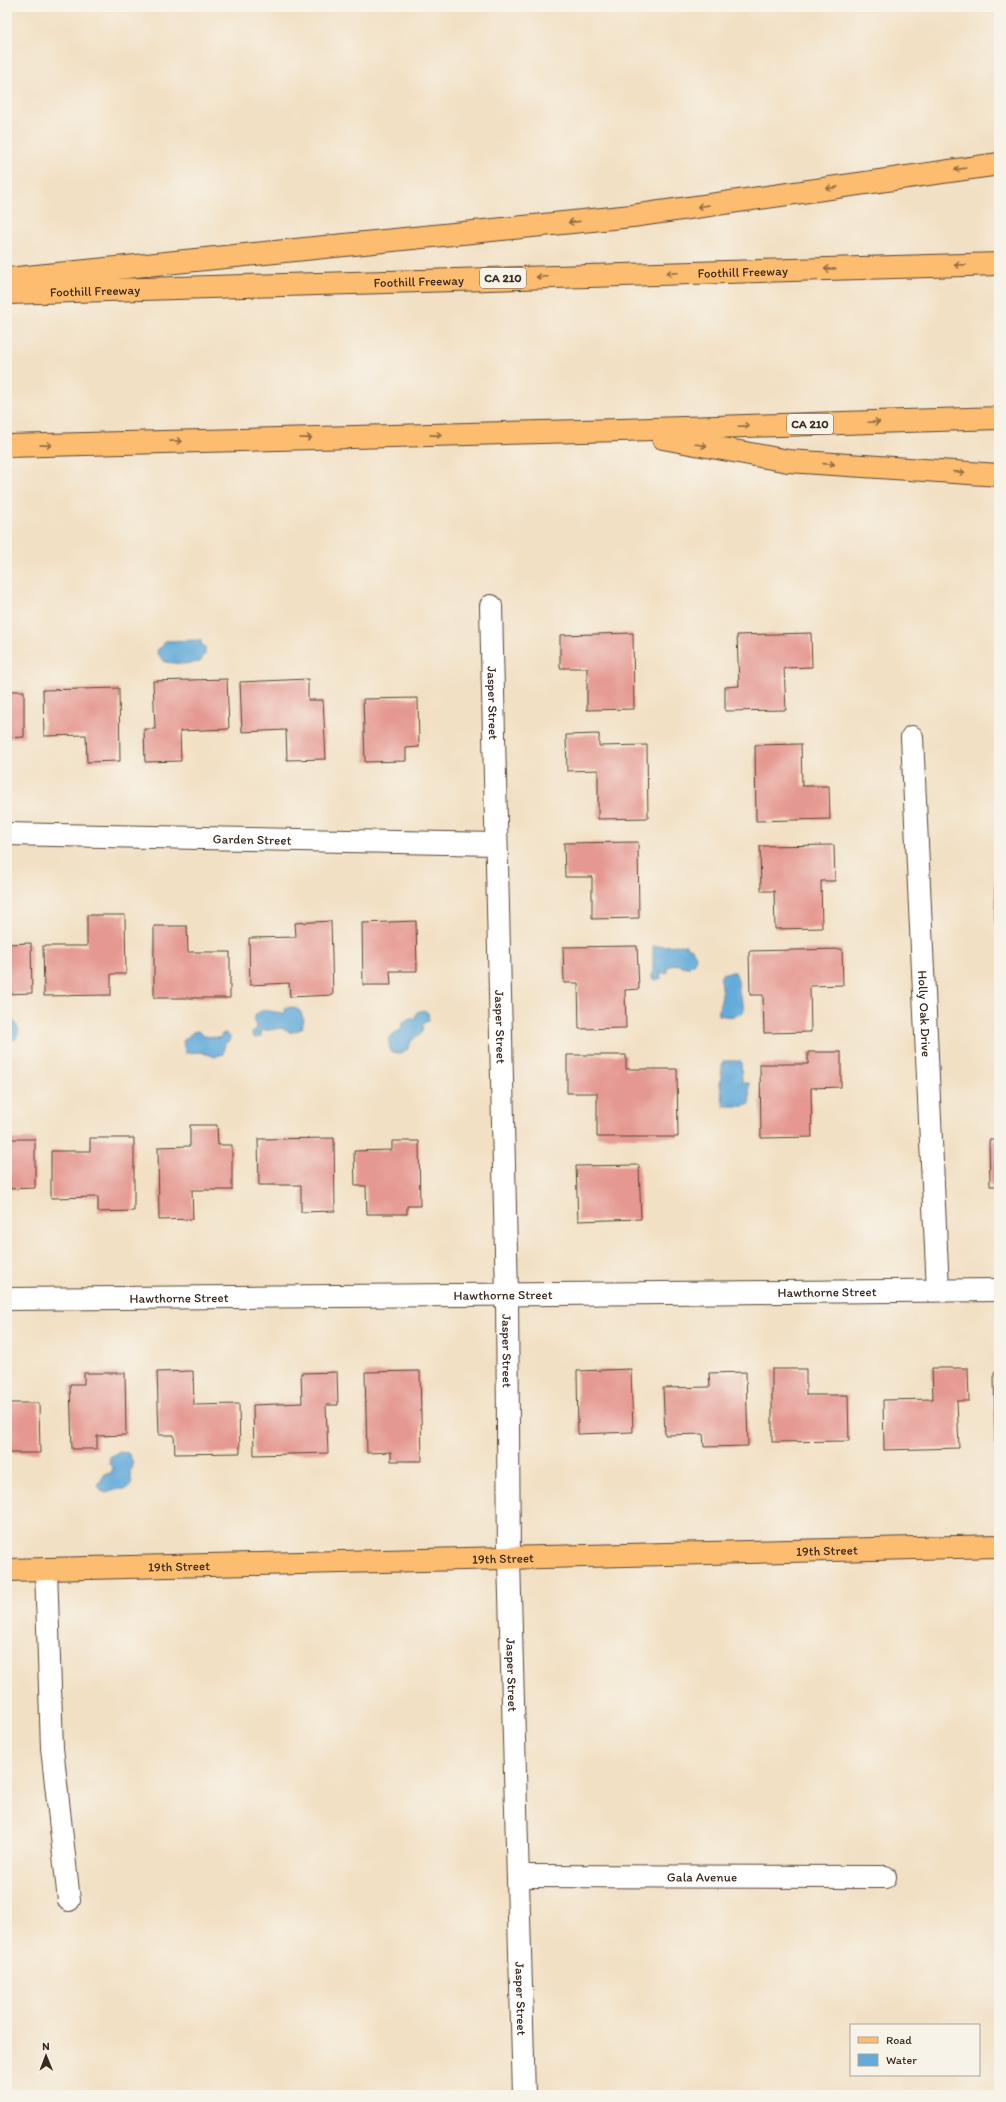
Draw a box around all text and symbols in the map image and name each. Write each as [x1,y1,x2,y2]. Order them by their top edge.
one-way arrow [954,165,967,173]
one-way arrow [826,184,839,192]
one-way arrow [697,202,710,210]
one-way arrow [568,218,581,226]
one-way arrow [954,261,967,269]
street label: Foothill Freeway [697,263,788,281]
one-way arrow [824,265,837,272]
road number: CA 210 [480,268,526,288]
one-way arrow [666,269,679,277]
street label: Foothill Freeway [373,273,464,290]
one-way arrow [536,273,549,281]
street label: Foothill Freeway [50,282,140,300]
road number: CA 210 [787,414,833,434]
one-way arrow [867,418,880,425]
one-way arrow [737,422,750,430]
one-way arrow [429,431,442,439]
one-way arrow [299,434,312,442]
one-way arrow [169,437,182,445]
one-way arrow [39,441,52,448]
one-way arrow [694,441,707,449]
one-way arrow [822,460,835,467]
one-way arrow [952,469,965,476]
street label: Jasper Street [484,666,501,740]
street label: Garden Street [212,831,292,848]
street label: Holly Oak Drive [915,970,934,1057]
street label: Jasper Street [492,990,509,1064]
street label: Hawthorne Street [777,1284,877,1300]
street label: Hawthorne Street [453,1287,553,1303]
street label: Hawthorne Street [129,1290,229,1306]
street label: Jasper Street [499,1314,515,1388]
street label: 19th Street [796,1542,858,1559]
street label: 19th Street [472,1550,534,1567]
street label: 19th Street [148,1558,210,1575]
street label: Jasper Street [503,1638,520,1712]
street label: Gala Avenue [667,1869,737,1885]
street label: Jasper Street [512,1962,529,2036]
legend [850,2024,980,2076]
text: Road [886,2033,912,2047]
north arrow [26,2036,66,2076]
text: N [42,2040,50,2053]
text: Water [886,2053,917,2067]

